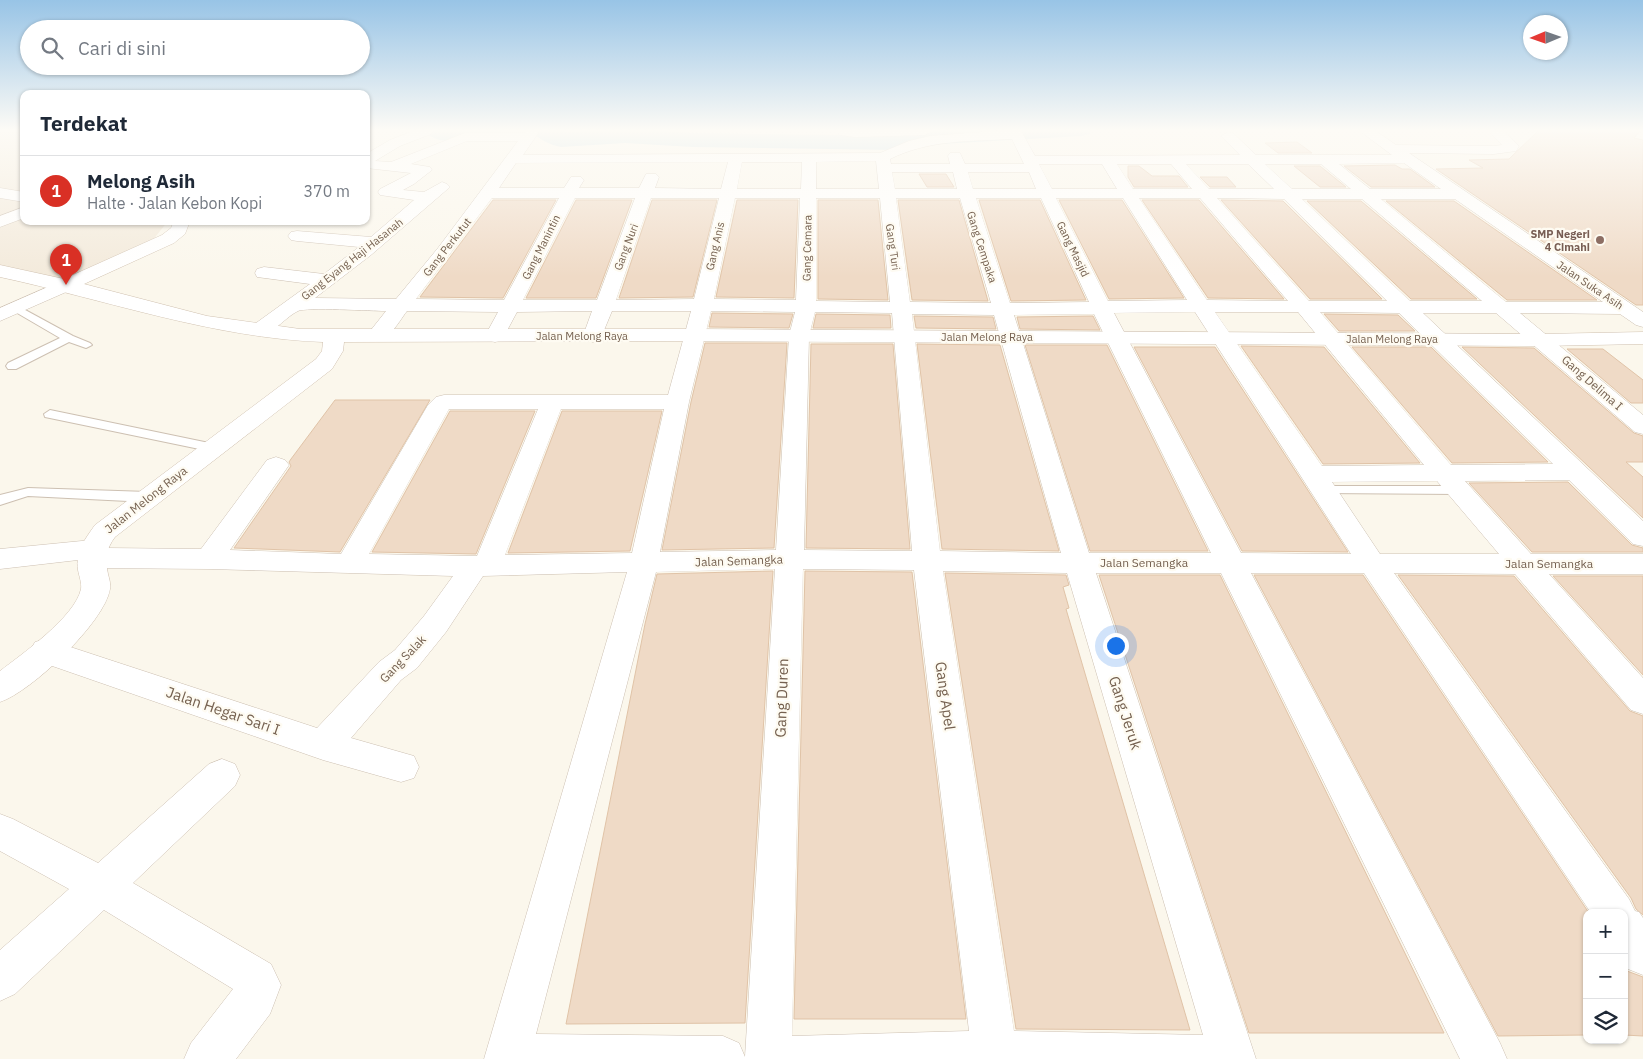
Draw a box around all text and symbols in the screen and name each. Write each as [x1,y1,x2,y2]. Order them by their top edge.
north arrow [1523,15,1568,60]
search box [20,20,370,75]
icon: search [38,34,66,62]
text: Cari di sini [78,36,166,60]
text: Terdekat [40,109,128,137]
text: Melong Asih [87,169,195,193]
text: 1 [51,181,61,201]
text: 370 m [303,181,350,201]
text: Halte · Jalan Kebon Kopi [87,193,262,213]
street label: Gang Cempaka [964,209,1000,285]
street label: Gang Manintin [519,212,563,282]
street label: Gang Eyang Haji Hasanah [298,215,406,303]
street label: Gang Perkutut [420,215,474,279]
street label: Gang Cemara [799,215,815,281]
street label: Gang Masjid [1054,219,1092,279]
street label: Gang Anis [703,220,727,272]
street label: Gang Nuri [611,222,641,272]
street label: Gang Turi [883,223,903,271]
place label: SMP Negeri 4 Cimahi [1530,227,1590,254]
marker: SMP Negeri 4 Cimahi [1594,234,1606,246]
pin: 1 [50,244,82,285]
street label: Jalan Suka Asih [1554,258,1626,312]
street label: Jalan Melong Raya [536,329,628,343]
street label: Jalan Melong Raya [941,330,1033,344]
street label: Jalan Melong Raya [1346,332,1438,346]
street label: Gang Delima I [1559,352,1626,413]
street label: Jalan Melong Raya [102,462,190,536]
street label: Jalan Semangka [695,551,784,570]
street label: Jalan Semangka [1100,555,1189,570]
street label: Jalan Semangka [1505,556,1594,571]
street label: Gang Salak [376,631,429,685]
your location [1103,633,1129,659]
street label: Gang Duren [771,658,792,738]
street label: Gang Apel [931,660,960,731]
street label: Gang Jeruk [1105,674,1146,752]
street label: Jalan Hegar Sari I [164,682,283,739]
map controls [1583,909,1628,1044]
button: + [1583,909,1628,954]
button: − [1583,954,1628,999]
button: layers [1583,999,1628,1044]

